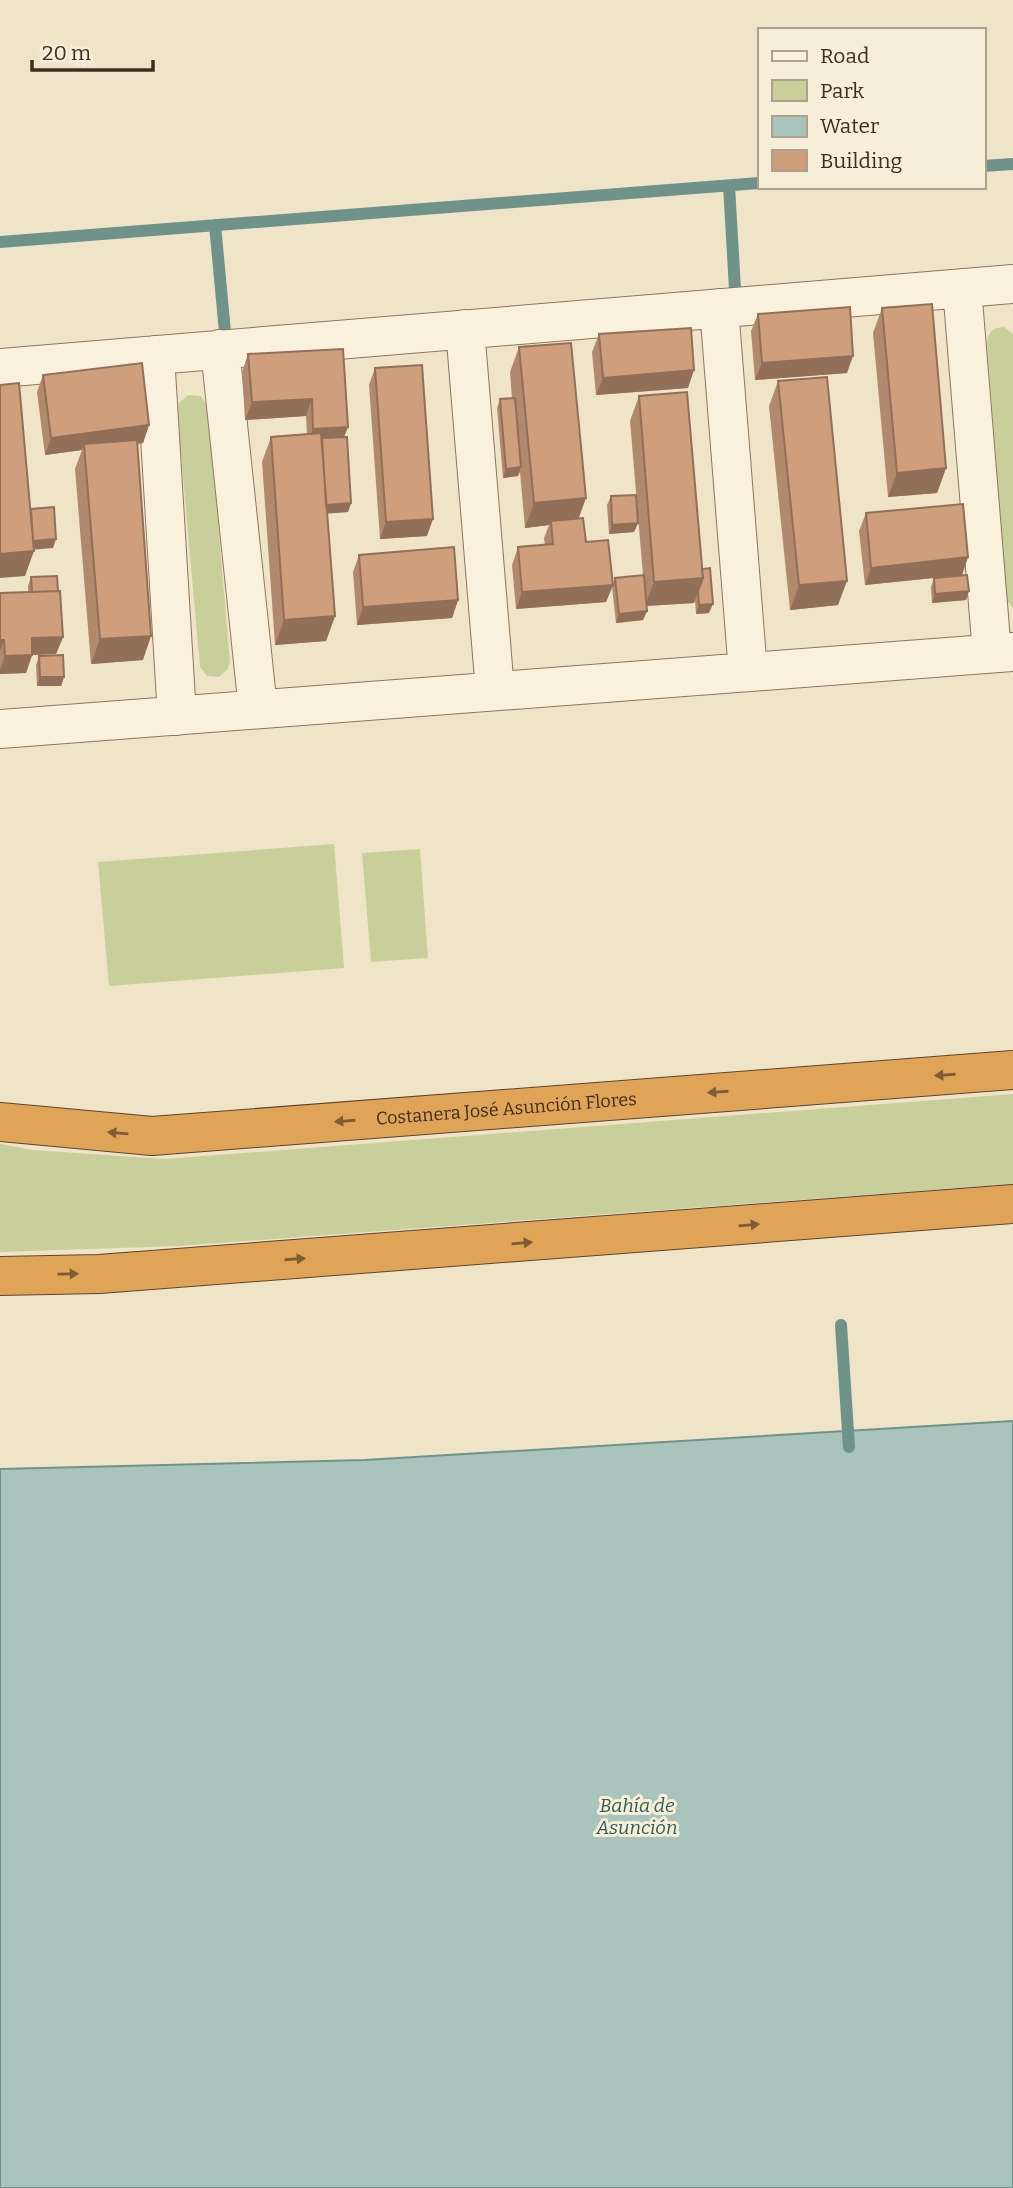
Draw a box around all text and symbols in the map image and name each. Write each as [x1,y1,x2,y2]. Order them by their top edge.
scale bar [32,28,152,72]
legend [758,28,985,189]
text: 20 m [42,40,91,66]
text: Road [820,43,869,69]
text: Park [820,78,864,104]
text: Water [820,113,879,139]
text: Building [820,148,903,174]
one-way arrow [934,1070,956,1081]
one-way arrow [707,1087,729,1098]
street label: Costanera José Asunción Flores [375,1088,638,1130]
one-way arrow [334,1116,356,1127]
one-way arrow [107,1127,129,1138]
one-way arrow [738,1219,760,1230]
one-way arrow [511,1237,533,1248]
one-way arrow [284,1254,306,1265]
one-way arrow [57,1269,79,1280]
water label: Bahía de Asunción [596,1794,677,1839]

